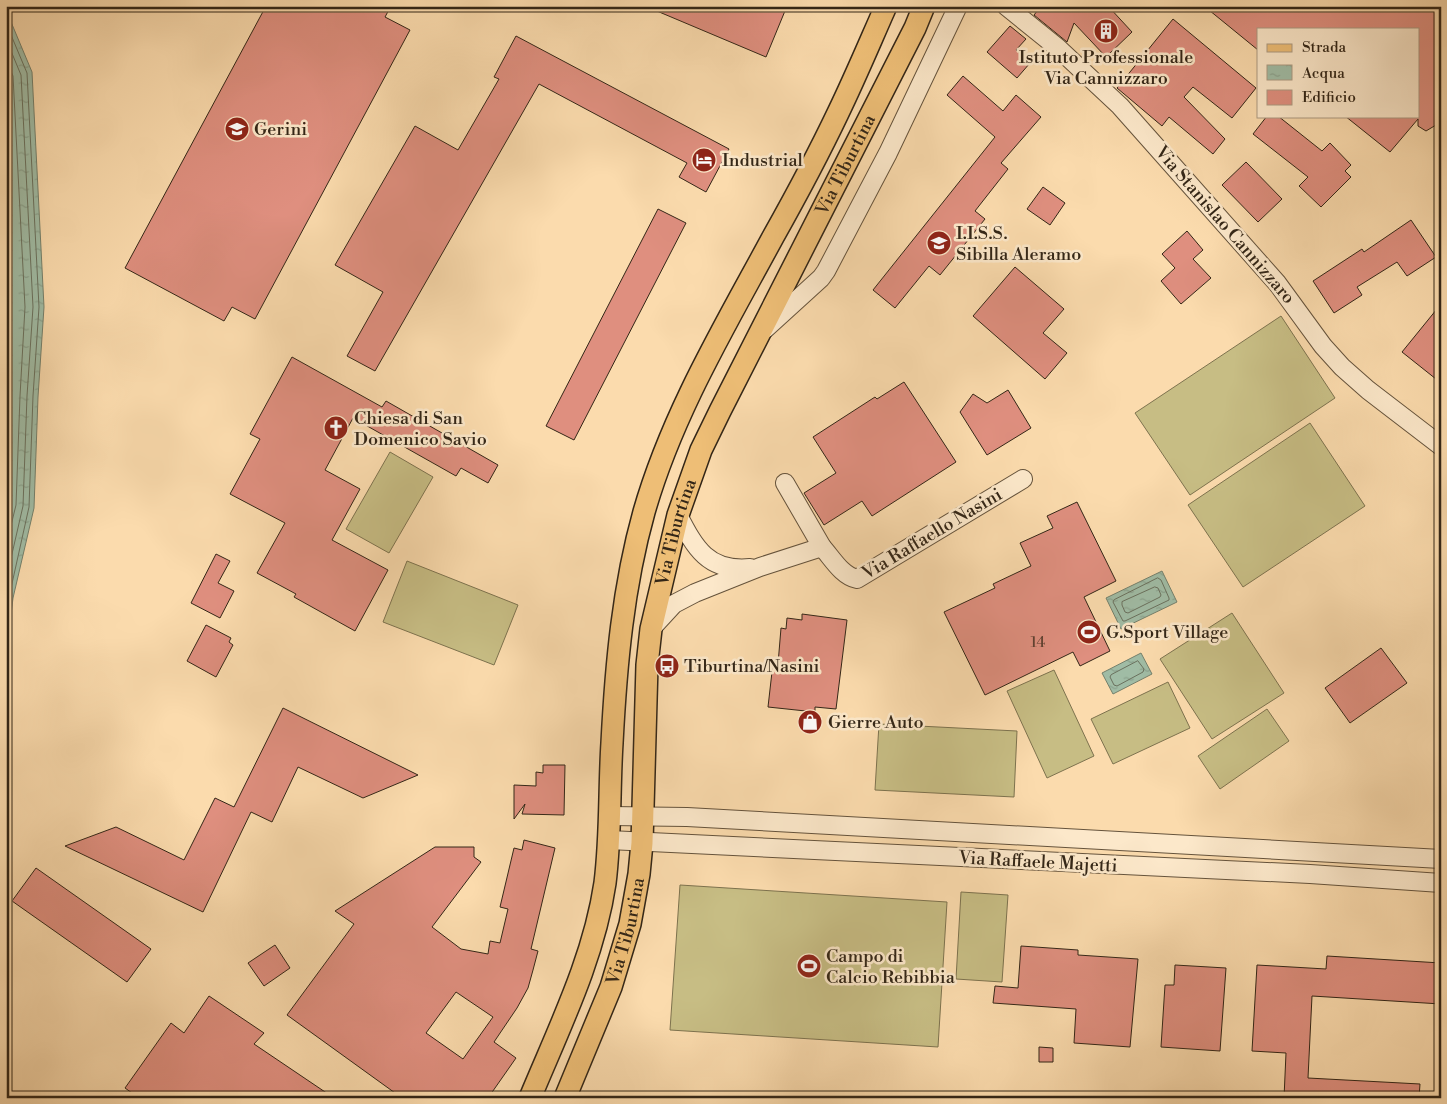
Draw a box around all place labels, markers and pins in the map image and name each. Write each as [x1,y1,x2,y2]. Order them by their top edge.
building icon: Istituto Professionale Via Cannizzaro [1093,18,1119,44]
place label: Istituto Professionale Via Cannizzaro [1019,46,1193,90]
school or university icon: Gerini [224,116,250,142]
place label: Gerini [254,118,307,141]
hotel icon: Industrial [691,147,717,173]
place label: Industrial [722,149,804,172]
place label: I.I.S.S. Sibilla Aleramo [956,222,1081,266]
school or university icon: I.I.S.S. Sibilla Aleramo [926,230,952,256]
place label: Chiesa di San Domenico Savio [354,407,487,451]
church icon: Chiesa di San Domenico Savio [323,415,349,441]
sports icon: G.Sport Village [1076,619,1102,645]
place label: G.Sport Village [1106,621,1228,644]
bus stop icon: Tiburtina/Nasini [654,653,680,679]
place label: Tiburtina/Nasini [684,655,820,678]
shop icon: Gierre Auto [797,709,823,735]
place label: Gierre Auto [828,711,924,734]
place label: Campo di Calcio Rebibbia [826,945,956,989]
sports icon: Campo di Calcio Rebibbia [796,953,822,979]

